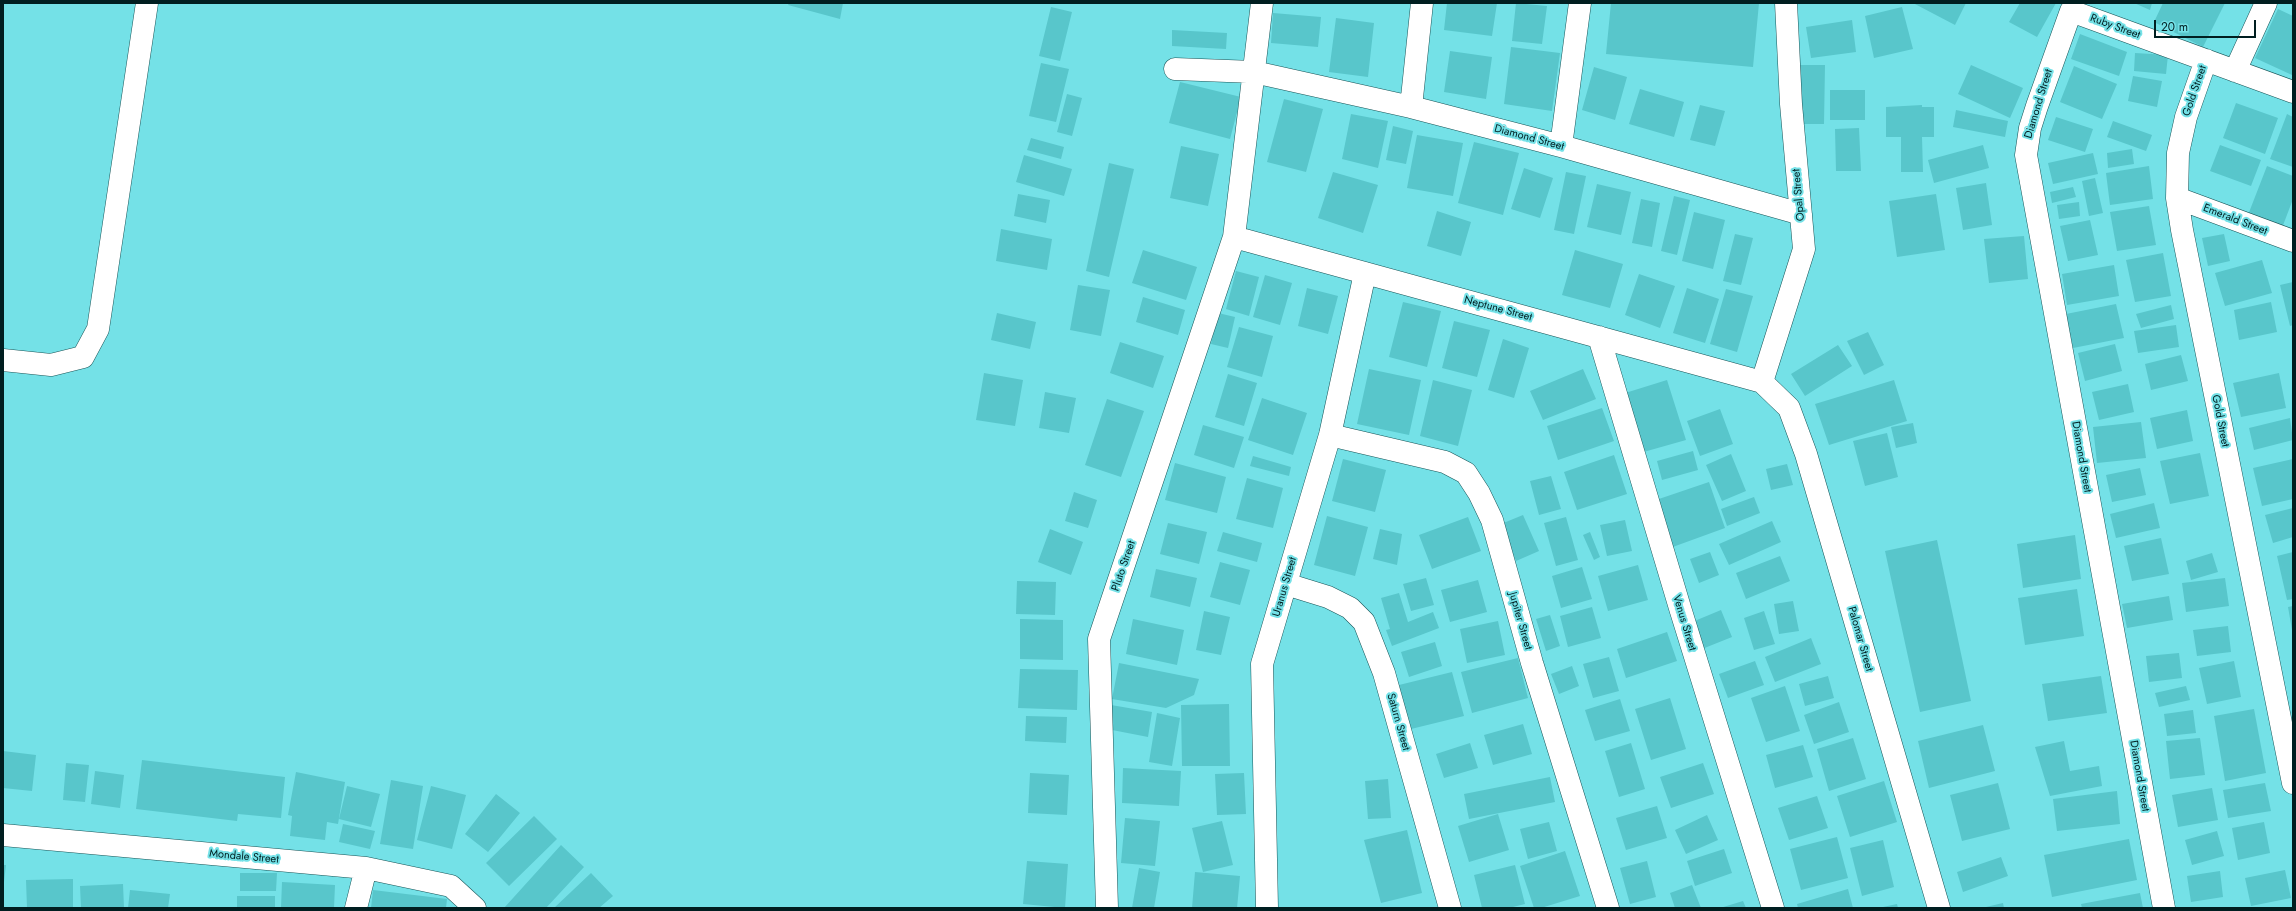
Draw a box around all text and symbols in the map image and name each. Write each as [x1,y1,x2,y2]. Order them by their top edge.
street label: Ruby Street [2088,12,2142,42]
scale bar [2156,12,2258,38]
text: 20 m [2161,18,2188,36]
street label: Gold Street [2180,64,2210,118]
street label: Diamond Street [2022,68,2056,140]
street label: Diamond Street [1493,122,1565,154]
street label: Opal Street [1790,168,1808,222]
street label: Emerald Street [2201,202,2269,238]
street label: Neptune Street [1463,294,1533,324]
street label: Gold Street [2208,394,2232,448]
street label: Diamond Street [2068,420,2094,494]
street label: Pluto Street [1109,539,1139,593]
street label: Uranus Street [1270,556,1300,618]
street label: Jupiter Street [1506,591,1534,651]
street label: Venus Street [1669,594,1699,652]
street label: Palomar Street [1844,605,1876,673]
street label: Saturn Street [1384,692,1412,752]
street label: Diamond Street [2126,739,2152,813]
street label: Mondale Street [209,847,279,867]

